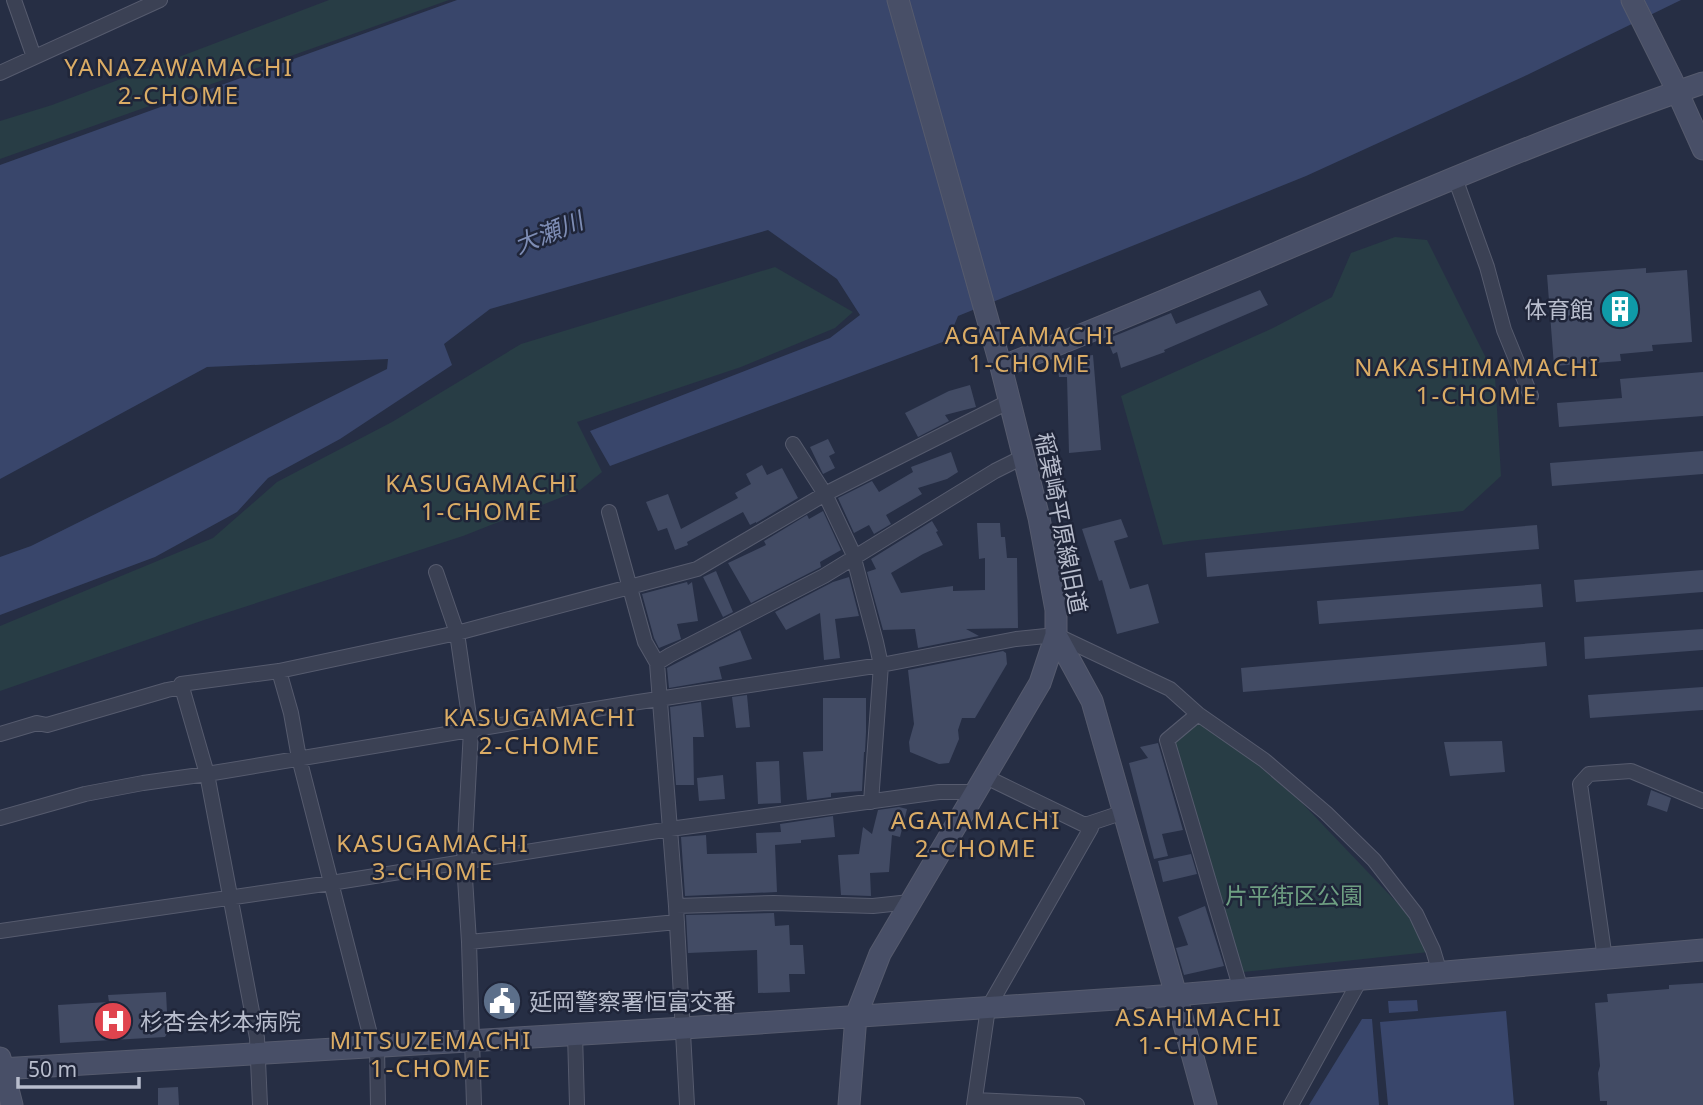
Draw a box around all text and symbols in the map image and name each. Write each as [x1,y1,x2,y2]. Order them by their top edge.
district label: YANAZAWAMACHI 2-CHOME [64,50,294,111]
water label: 大瀬川 [508,202,590,261]
building icon: 体育館 [1599,288,1641,330]
place label: 体育館 [1524,293,1593,325]
district label: AGATAMACHI 1-CHOME [945,318,1115,379]
district label: NAKASHIMAMACHI 1-CHOME [1354,350,1600,411]
street label: 稲葉崎平原線旧道 [1029,430,1095,616]
district label: KASUGAMACHI 1-CHOME [385,466,579,527]
district label: KASUGAMACHI 2-CHOME [443,700,637,761]
district label: AGATAMACHI 2-CHOME [891,803,1061,864]
district label: KASUGAMACHI 3-CHOME [336,826,530,887]
park label: 片平街区公園 [1225,879,1363,911]
public building icon: 延岡警察署恒富交番 [481,980,523,1022]
place label: 延岡警察署恒富交番 [529,985,736,1017]
hospital icon: 杉杏会杉本病院 [92,1000,134,1042]
district label: ASAHIMACHI 1-CHOME [1115,1000,1283,1061]
place label: 杉杏会杉本病院 [140,1005,301,1037]
district label: MITSUZEMACHI 1-CHOME [330,1023,532,1084]
scale bar [18,1046,138,1090]
text: 50 m [28,1055,77,1083]

